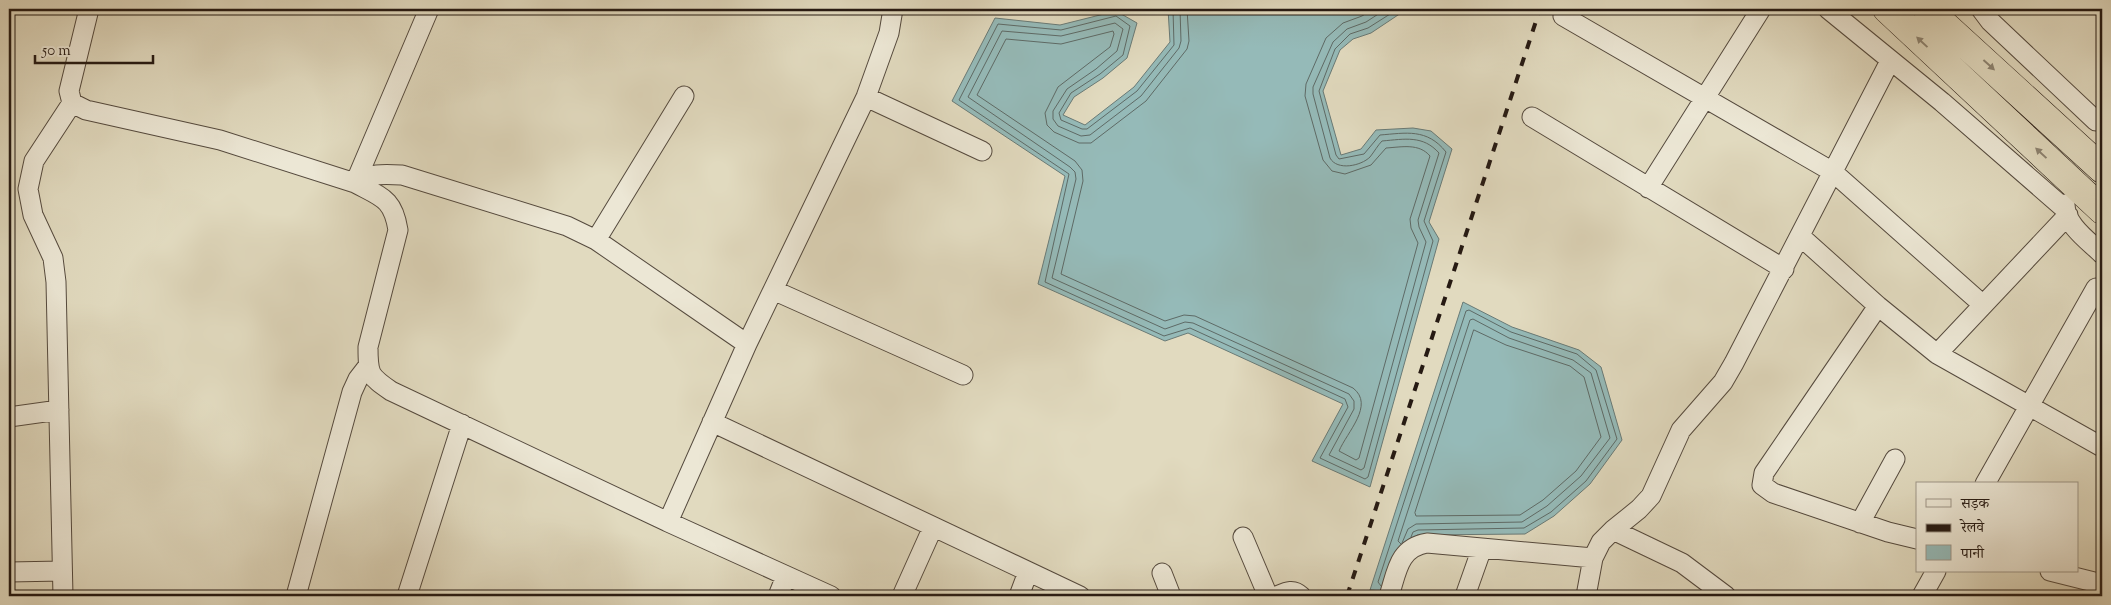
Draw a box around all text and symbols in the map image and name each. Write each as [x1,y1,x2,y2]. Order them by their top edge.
scale bar [35,32,152,64]
one-way arrow [1917,36,1929,48]
text: 50 m [41,41,71,62]
one-way arrow [1982,59,1994,71]
one-way arrow [2035,147,2047,159]
legend [1916,482,2078,572]
text: सड़क [1960,494,1990,515]
text: रेलवे [1959,518,1985,539]
text: पानी [1960,544,1985,565]

